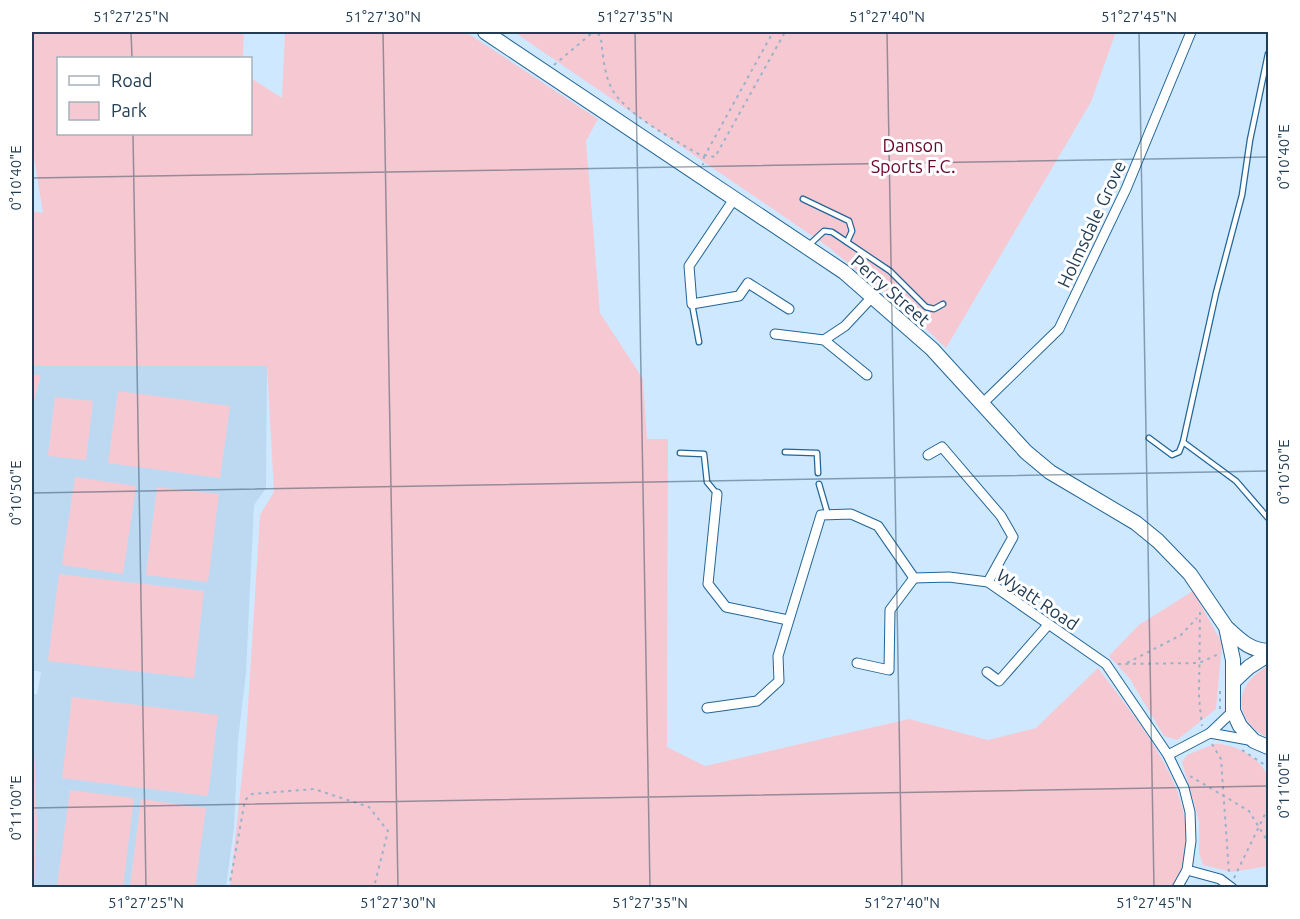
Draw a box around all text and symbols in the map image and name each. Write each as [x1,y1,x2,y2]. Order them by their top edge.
text: 51°27'25"N [93,8,169,25]
text: 51°27'30"N [345,8,421,25]
text: 51°27'35"N [597,8,673,25]
text: 51°27'40"N [849,8,925,25]
text: 51°27'45"N [1101,8,1177,25]
legend [57,57,252,135]
text: Road [111,70,153,90]
text: Park [111,100,147,120]
text: 0°10'40"E [1275,124,1292,190]
park label: Danson Sports F.C. [871,135,955,176]
text: 0°10'40"E [7,145,24,211]
street label: Holmsdale Grove [1053,157,1129,291]
street label: Perry Street [848,250,934,330]
text: 0°10'50"E [1275,439,1292,505]
text: 0°10'50"E [7,460,24,526]
street label: Wyatt Road [993,564,1083,634]
text: 0°11'00"E [1275,753,1292,819]
text: 0°11'00"E [7,775,24,841]
text: 51°27'25"N [108,894,184,911]
text: 51°27'30"N [360,894,436,911]
text: 51°27'35"N [612,894,688,911]
text: 51°27'40"N [864,894,940,911]
text: 51°27'45"N [1116,894,1192,911]

